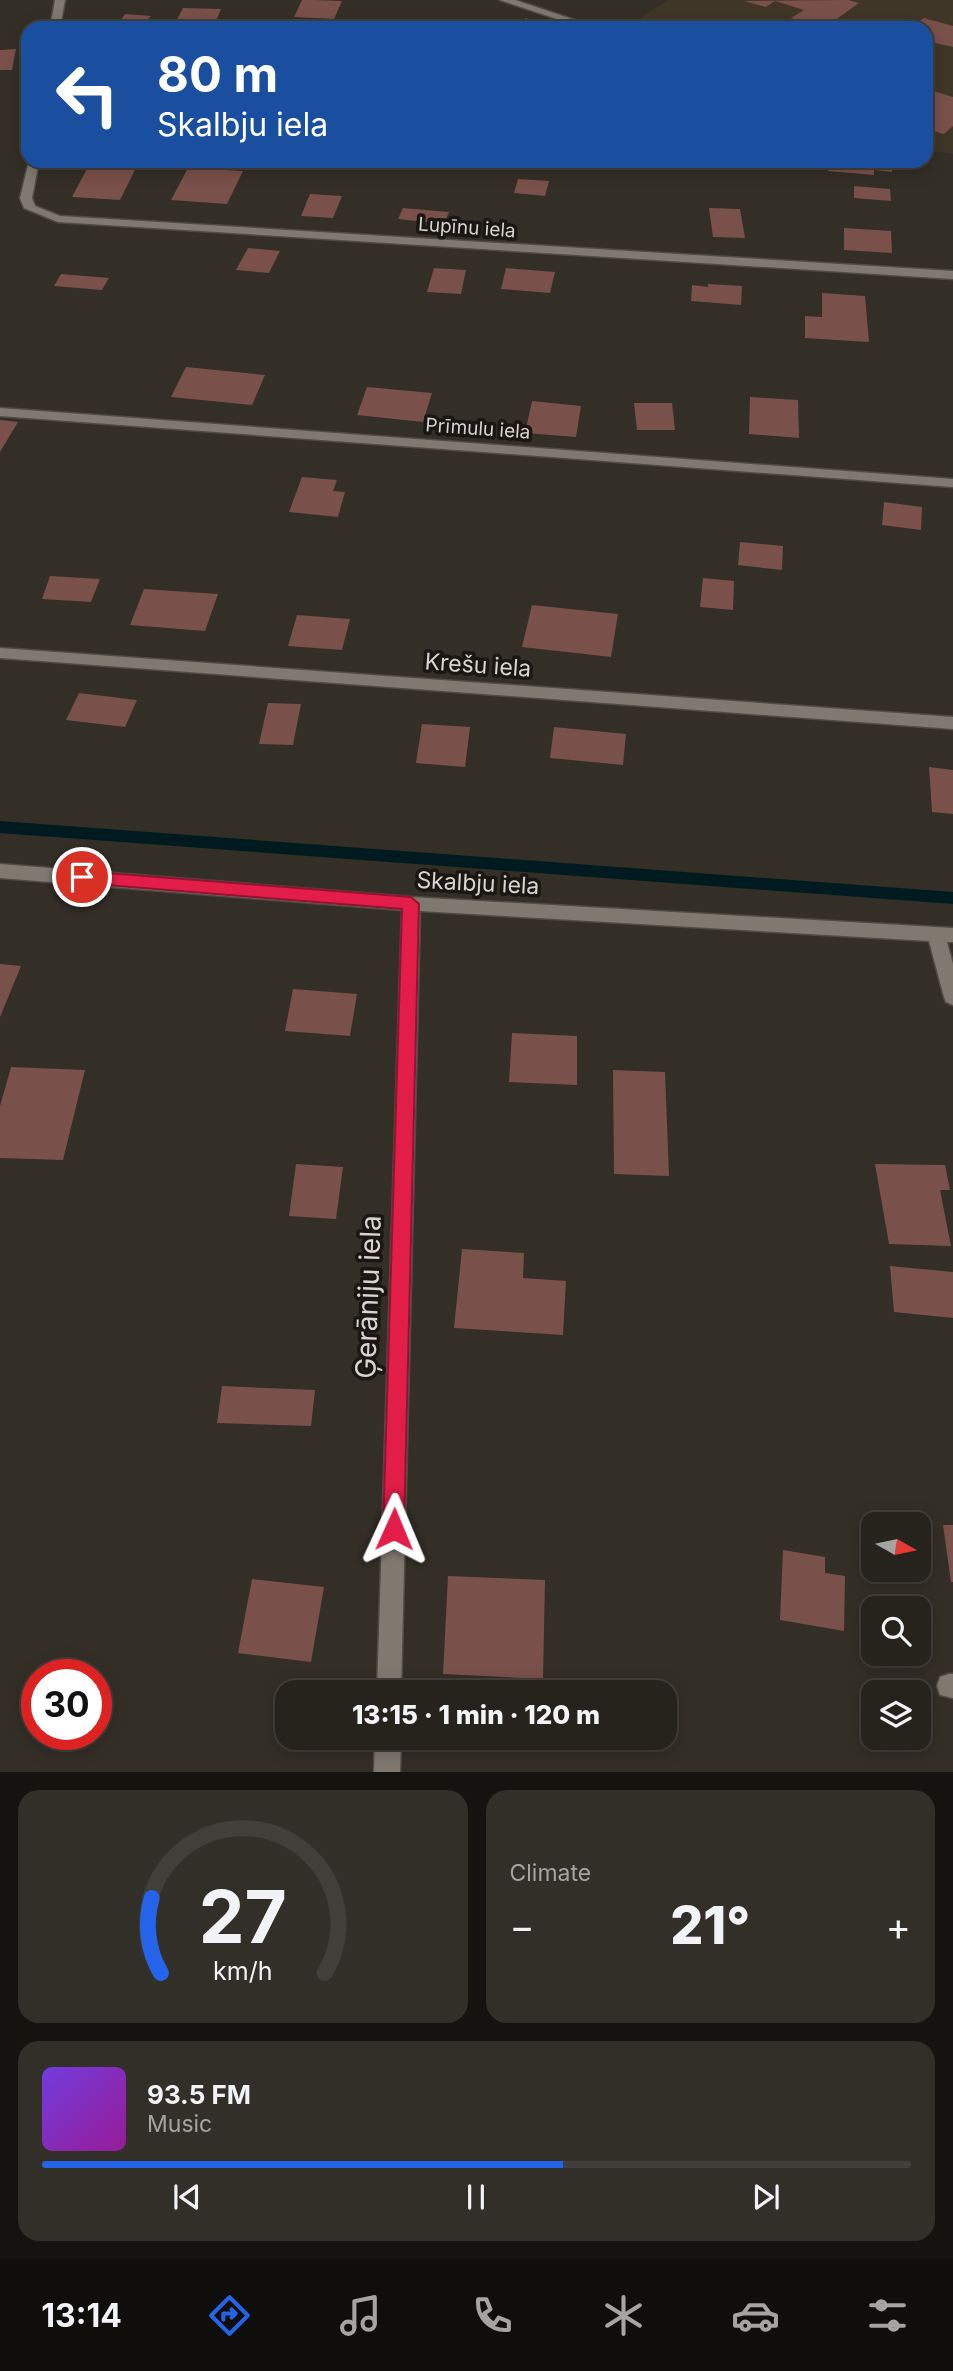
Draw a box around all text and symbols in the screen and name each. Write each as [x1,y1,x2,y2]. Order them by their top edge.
text: 80 m [157,45,278,104]
icon: left [42,49,133,140]
text: Skalbju iela [157,105,328,144]
street label: Lupīnu iela [417,213,516,242]
street label: Prīmulu iela [425,413,531,444]
street label: Krešu iela [424,647,532,683]
pin [52,847,112,907]
icon: arrive [63,858,101,896]
street label: Skalbju iela [416,866,540,900]
street label: Ģerāniju iela [348,1215,388,1379]
position arrow [357,1492,431,1566]
north arrow [861,1512,931,1582]
map controls [861,1512,931,1750]
button: search [861,1596,931,1666]
speed limit sign: 30 [21,1659,112,1750]
button: layers [861,1680,931,1750]
text: 13:15 · 1 min · 120 m [352,1699,600,1730]
text: Climate [510,1859,591,1887]
text: 27 [199,1872,287,1961]
text: 21° [670,1894,750,1957]
text: − [510,1903,535,1949]
text: + [886,1903,911,1949]
text: km/h [213,1955,272,1985]
text: 93.5 FM [147,2079,251,2110]
text: Music [147,2110,212,2138]
icon: previous [168,2178,206,2216]
icon: pause [457,2178,495,2216]
icon: next [747,2178,785,2216]
icon: directions [205,2291,254,2340]
icon: music [336,2291,385,2340]
icon: phone [468,2291,517,2340]
icon: climate [599,2291,648,2340]
icon: car [731,2291,780,2340]
icon: filters [863,2291,912,2340]
text: 13:14 [41,2296,122,2335]

